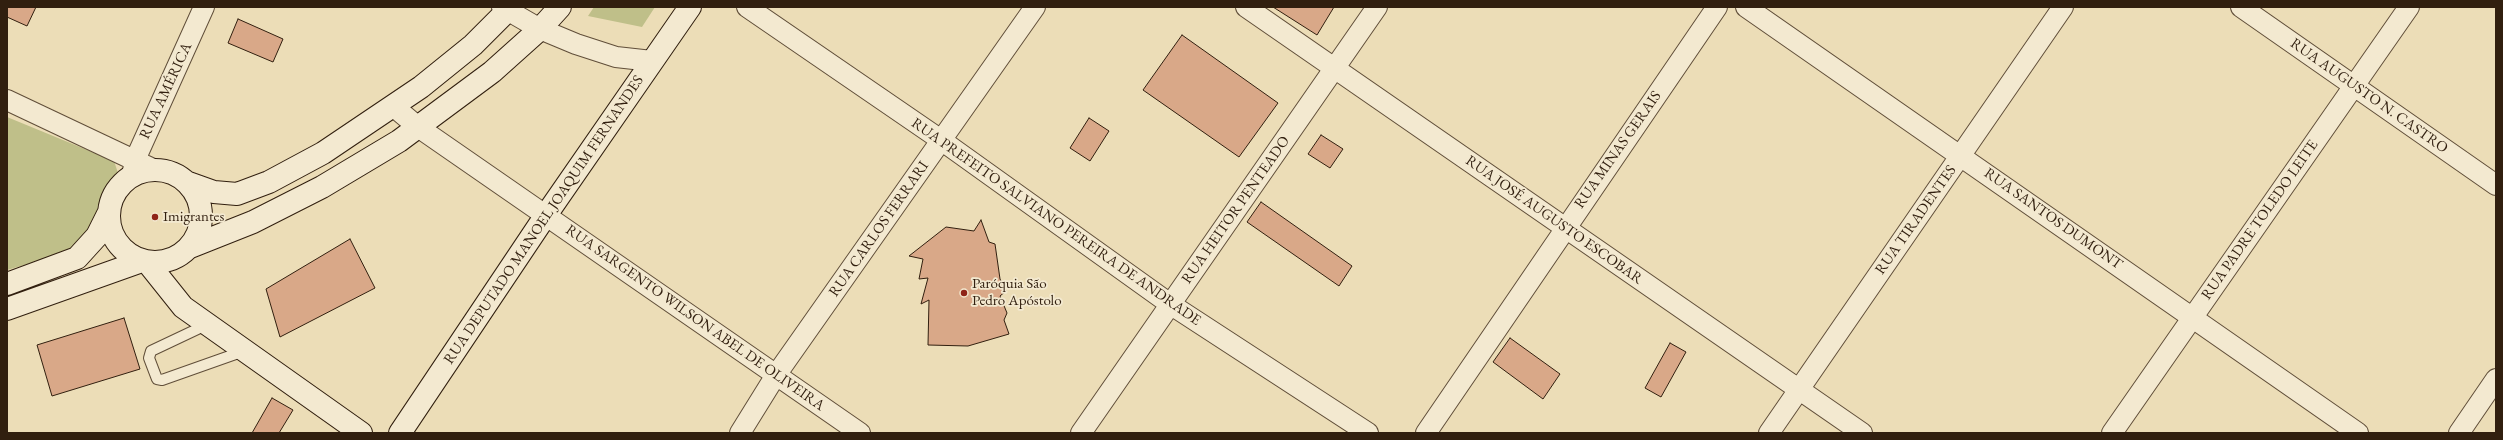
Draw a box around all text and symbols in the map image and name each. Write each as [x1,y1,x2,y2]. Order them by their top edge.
street label: RUA AUGUSTO N. CASTRO [2287,35,2451,157]
street label: RUA AMÉRICA [136,40,196,142]
street label: RUA DEPUTADO MANOEL JOAQUIM FERNANDES [440,72,648,368]
street label: RUA MINAS GERAIS [1571,88,1665,212]
street label: RUA PREFEITO SALVIANO PEREIRA DE ANDRADE [908,114,1204,330]
street label: RUA HEITOR PENTEADO [1178,133,1294,287]
street label: RUA PADRE TOLEDO LEITE [2198,137,2322,303]
street label: RUA JOSÉ AUGUSTO ESCOBAR [1462,152,1646,288]
street label: RUA CARLOS FERRARI [825,158,933,300]
street label: RUA TIRADENTES [1872,162,1960,278]
street label: RUA SANTOS DUMONT [1980,164,2126,274]
place label: Imigrantes [163,208,224,226]
marker: Imigrantes [150,212,160,222]
street label: RUA SARGENTO WILSON ABEL DE OLIVEIRA [562,221,828,415]
place label: Paróquia São Pedro Apóstolo [972,275,1062,310]
marker: Paróquia São Pedro Apóstolo [959,288,969,298]

